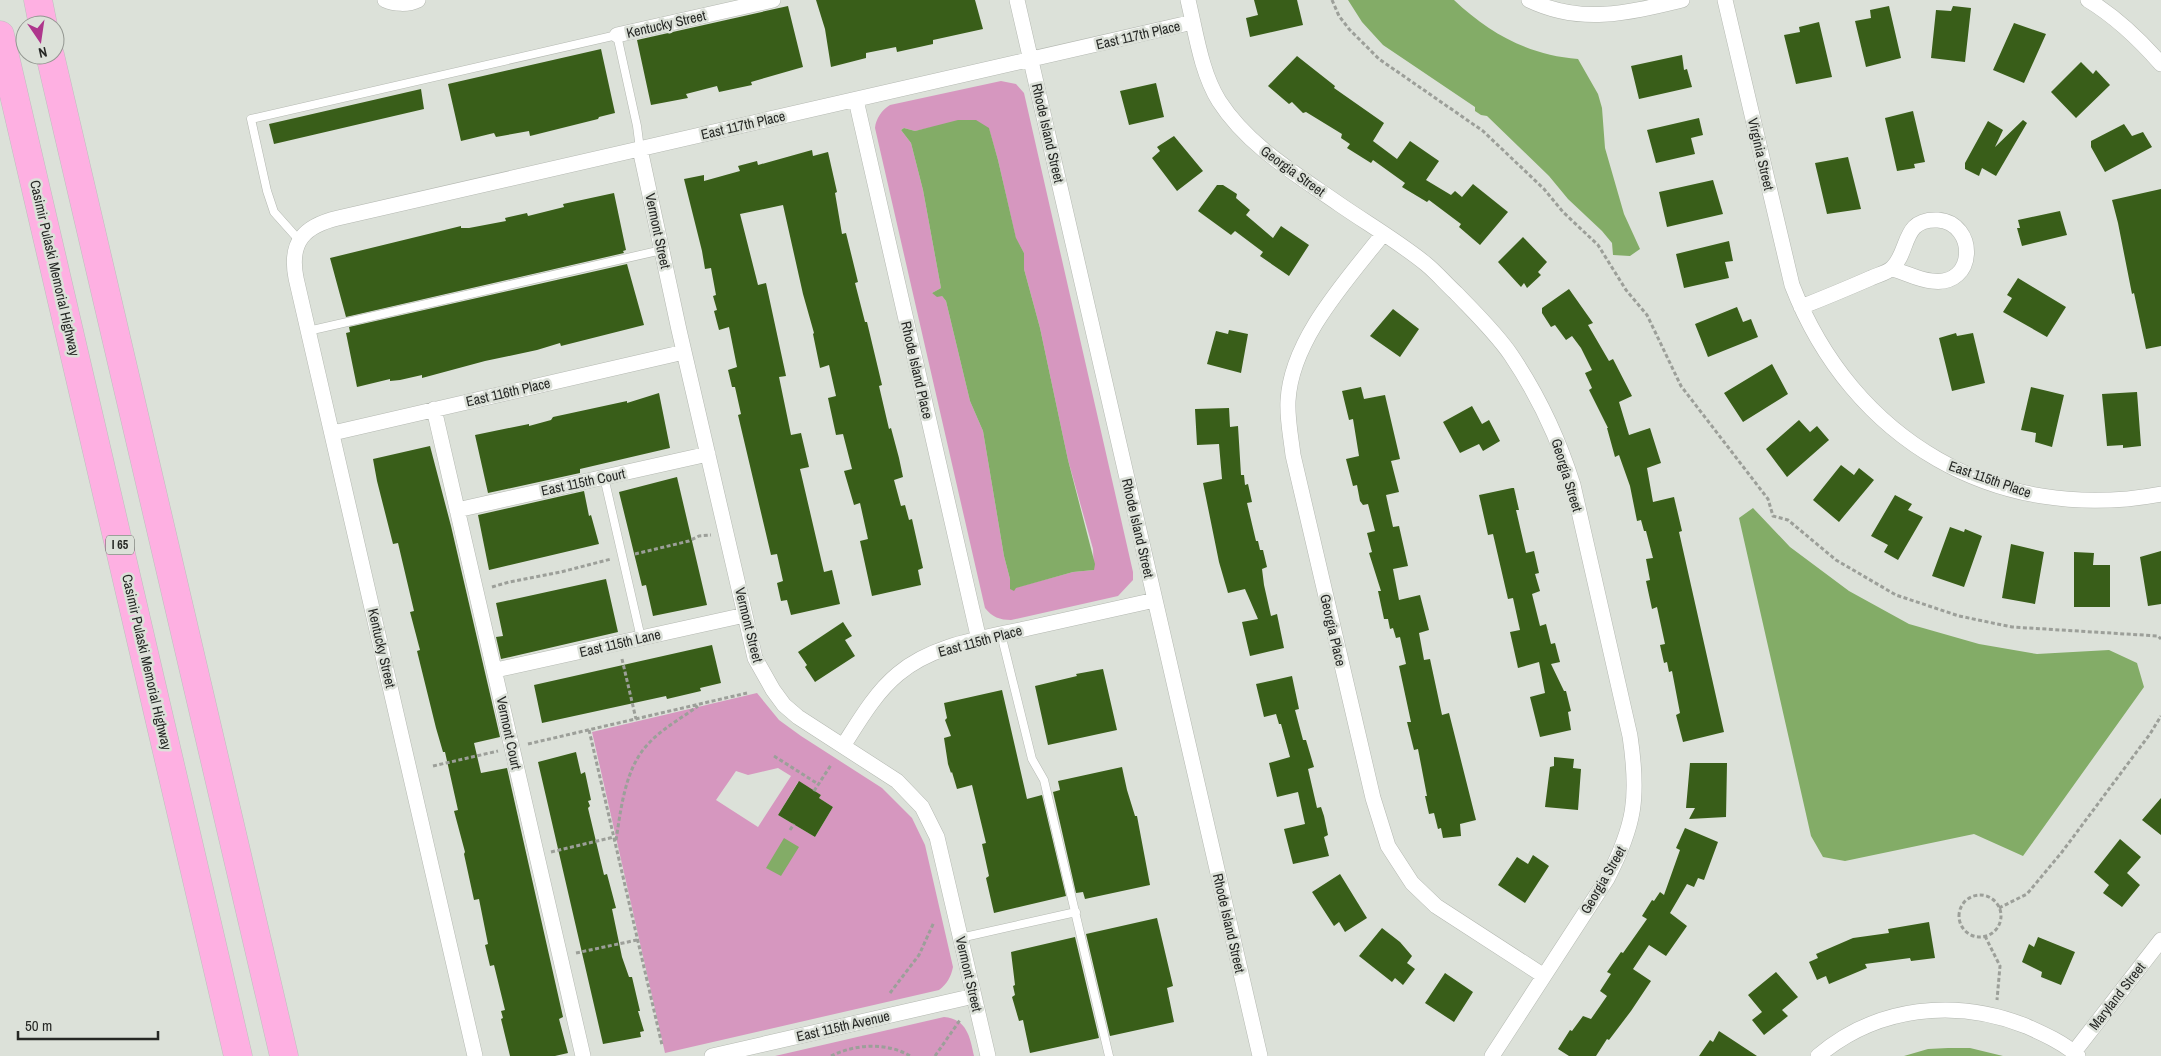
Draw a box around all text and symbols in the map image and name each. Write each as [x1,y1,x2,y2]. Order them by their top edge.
street label: Kentucky Street [624,6,708,42]
north arrow [15,15,65,65]
street label: East 117th Place [1094,17,1182,53]
text: N [37,43,49,62]
street label: Rhode Island Street [1028,82,1068,184]
street label: East 117th Place [699,107,787,143]
street label: Virginia Street [1744,116,1778,192]
street label: Georgia Street [1257,142,1329,200]
street label: Casimir Pulaski Memorial Highway [26,178,84,358]
street label: Vermont Street [641,192,675,270]
street label: Rhode Island Place [897,319,937,421]
street label: East 116th Place [464,374,552,410]
street label: Georgia Street [1547,436,1587,514]
street label: East 115th Place [1946,456,2034,502]
street label: East 115th Court [539,464,627,500]
street label: Rhode Island Street [1118,477,1158,579]
road number: I 65 [106,536,134,554]
street label: Casimir Pulaski Memorial Highway [118,572,176,752]
street label: Vermont Street [731,586,767,664]
street label: Georgia Place [1316,592,1350,668]
street label: Kentucky Street [364,606,400,690]
street label: East 115th Place [936,621,1024,661]
street label: East 115th Lane [578,625,662,661]
street label: Vermont Court [493,695,525,771]
street label: Georgia Street [1576,843,1630,917]
street label: Rhode Island Street [1209,872,1249,974]
street label: Vermont Street [952,935,986,1013]
street label: Maryland Street [2085,959,2149,1033]
street label: East 115th Avenue [795,1007,891,1045]
scale bar [18,1008,158,1040]
text: 50 m [25,1015,52,1036]

